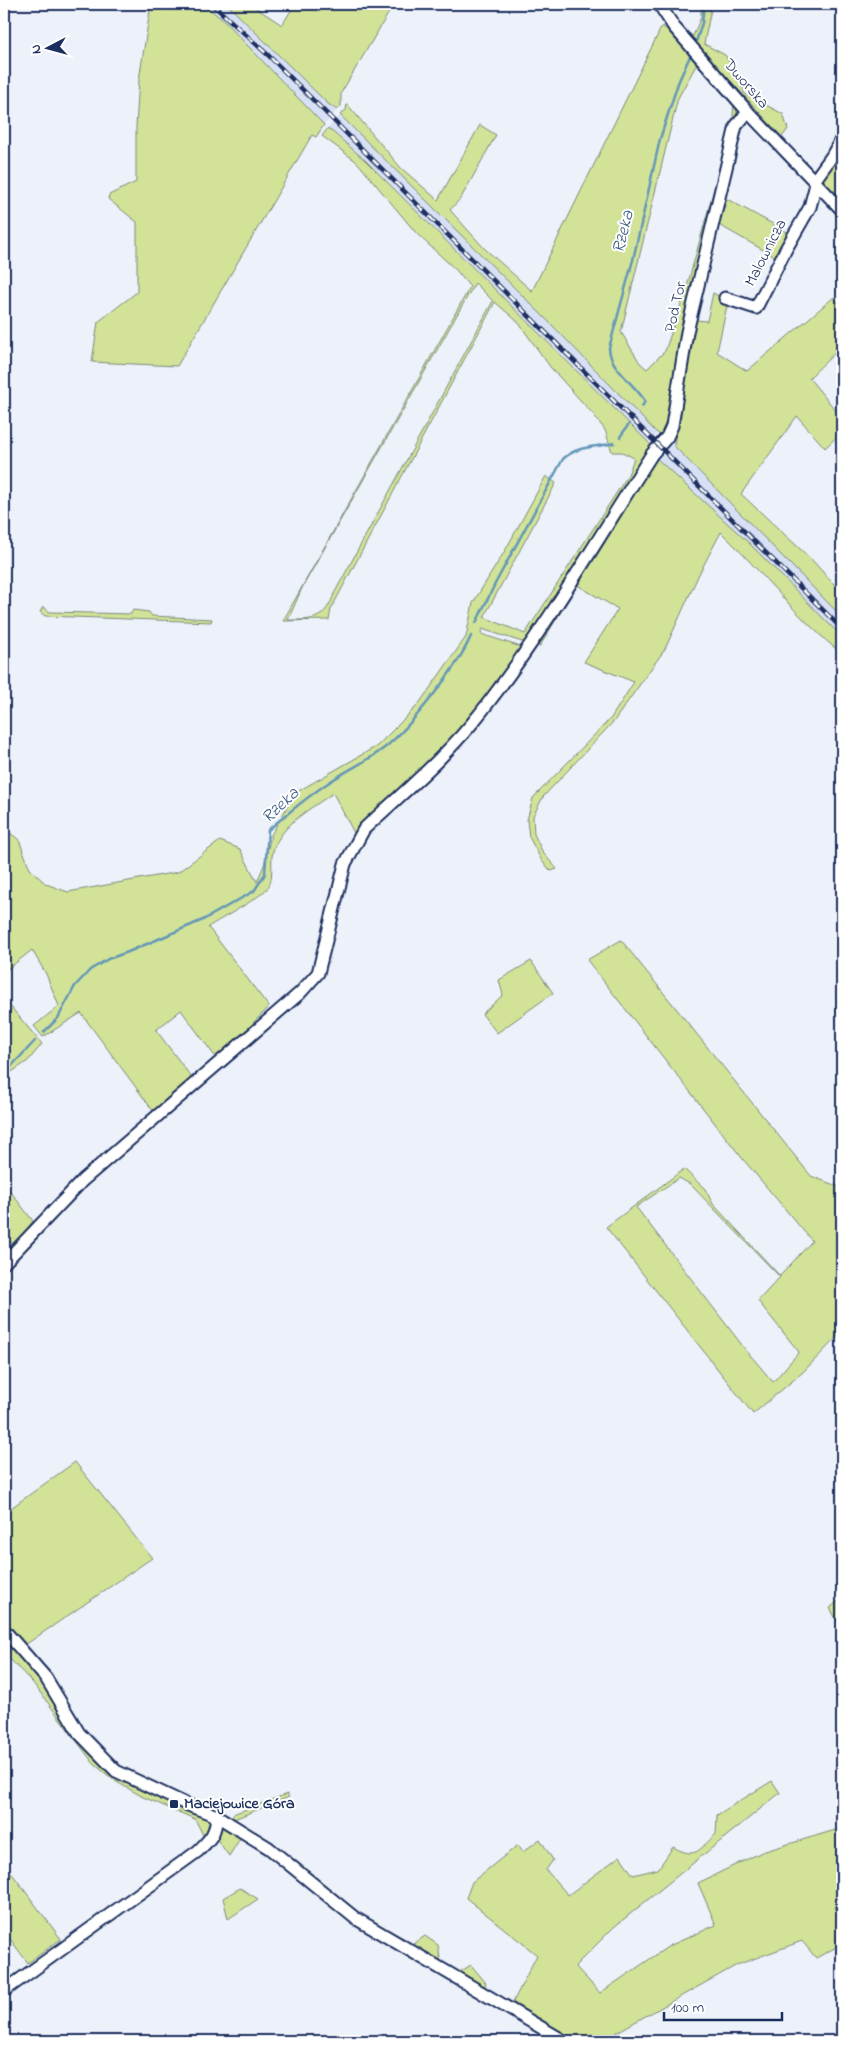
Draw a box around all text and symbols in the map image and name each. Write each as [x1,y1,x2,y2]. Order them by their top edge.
north arrow [22,22,72,72]
text: N [26,43,47,55]
street label: Dworska [717,53,774,114]
water label: Rzeka [606,208,642,256]
street label: Malownicza [739,215,793,291]
street label: Pod Tor [659,279,693,335]
water label: Rzeka [256,782,306,830]
place label: Maciejowice Góra [184,1792,295,1816]
marker: Maciejowice Góra [168,1798,180,1810]
scale bar [664,1990,781,2022]
text: 100 m [671,1997,704,2019]

